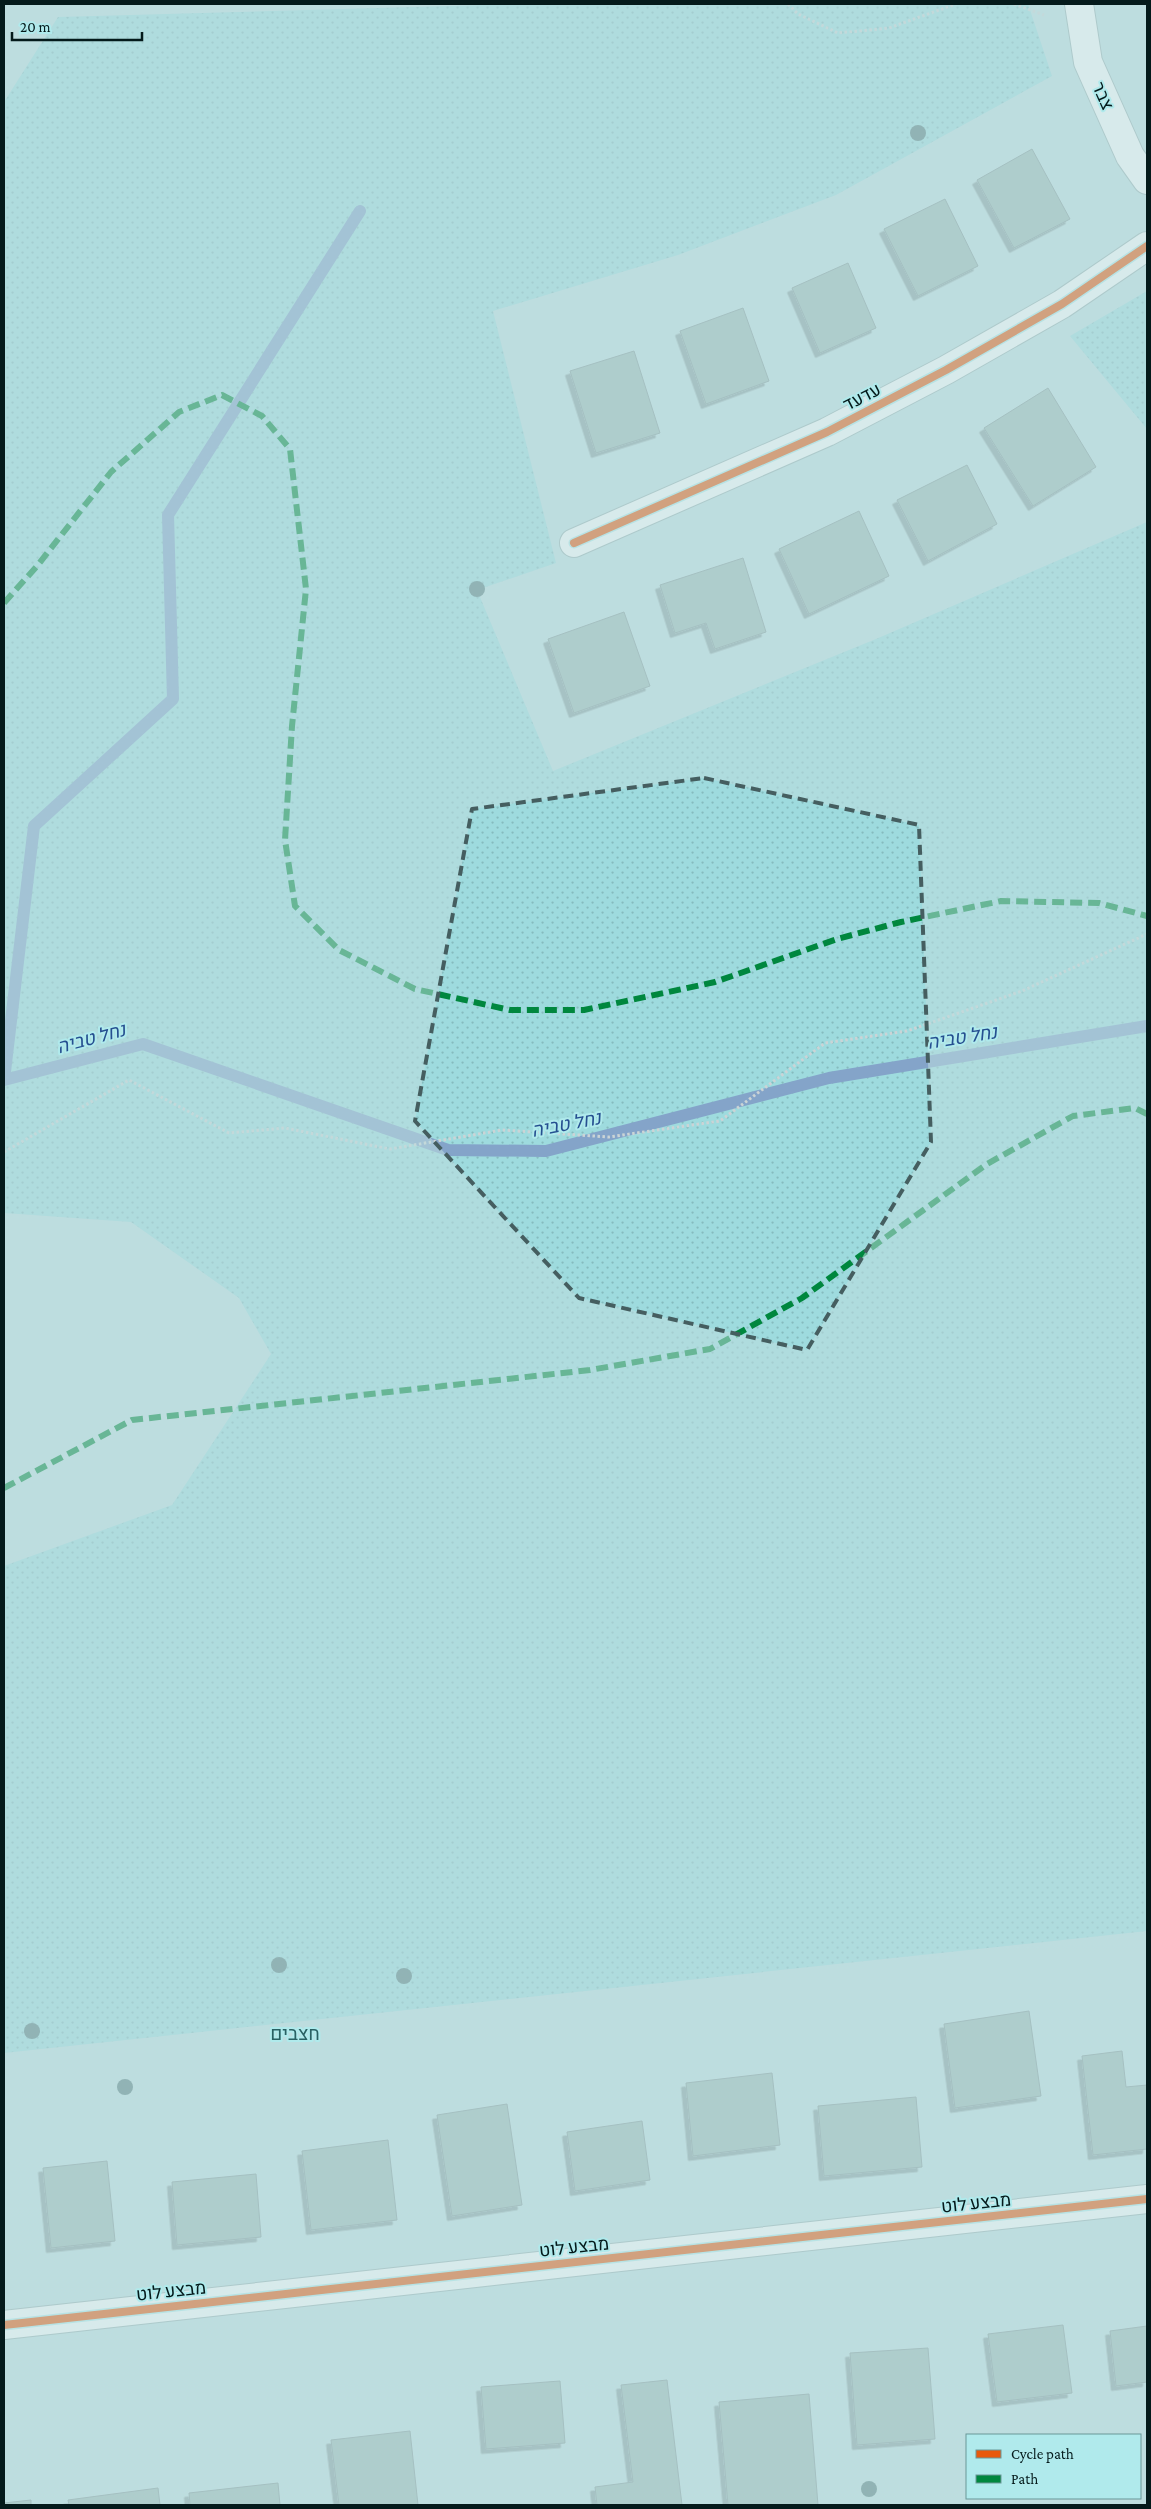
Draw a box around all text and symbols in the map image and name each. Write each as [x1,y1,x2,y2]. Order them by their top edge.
scale bar [12,10,142,42]
text: 20 m [20,19,51,35]
street label: צבר [1088,79,1118,113]
street label: עדעד [840,379,884,415]
water label: נחל טביה [54,1018,129,1057]
water label: נחל טביה [926,1021,999,1053]
water label: נחל טביה [529,1107,604,1141]
district label: חצבים [270,2023,320,2044]
street label: מבצע לוט [940,2189,1012,2217]
street label: מבצע לוט [538,2233,610,2261]
street label: מבצע לוט [135,2277,207,2305]
legend [966,2434,1141,2499]
text: Cycle path [1011,2446,1074,2463]
text: Path [1011,2471,1038,2487]

